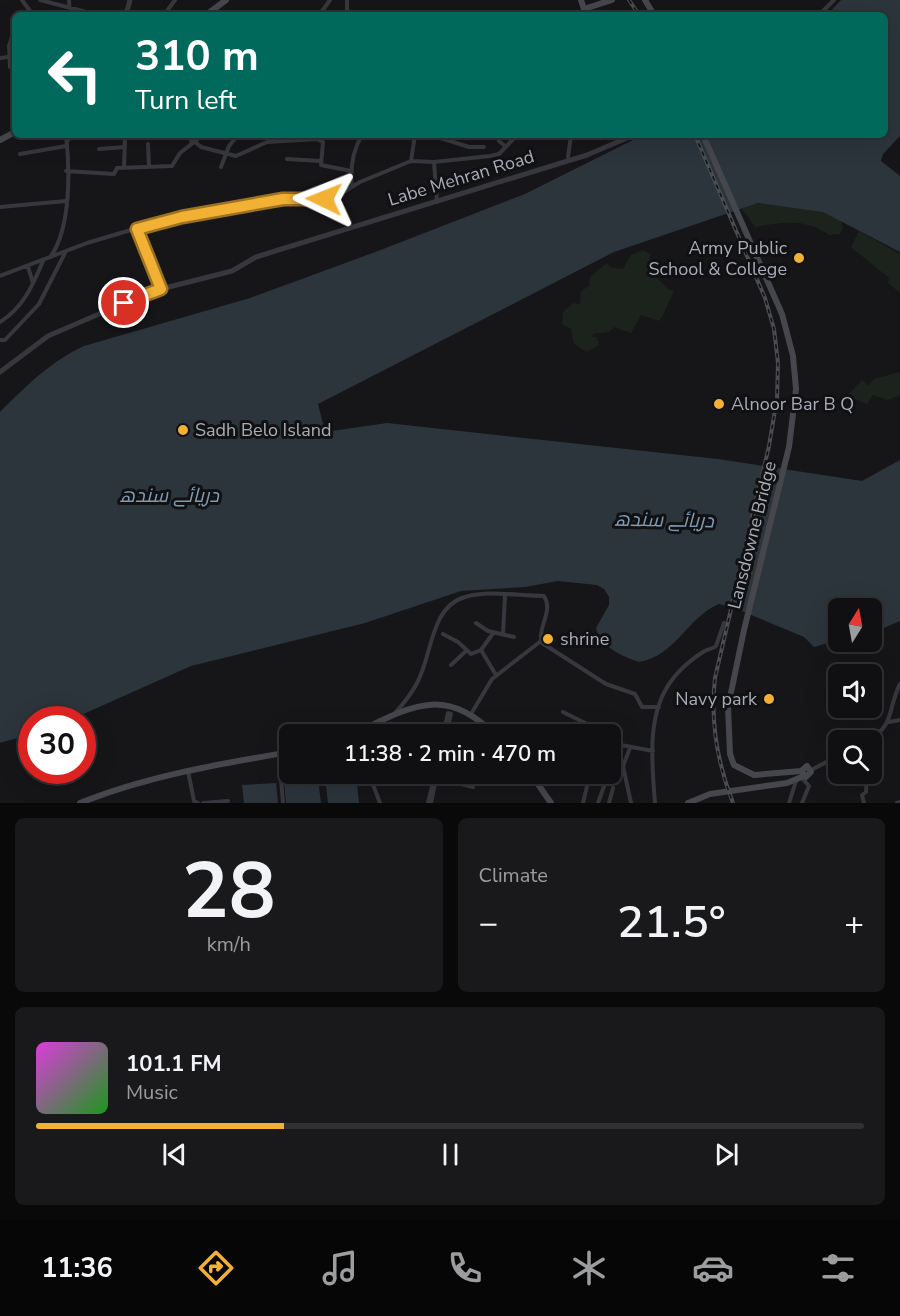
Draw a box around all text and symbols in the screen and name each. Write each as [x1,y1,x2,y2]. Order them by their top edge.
text: 310 m [135,28,259,85]
icon: left [36,36,114,114]
text: Turn left [135,82,236,119]
street label: Labe Mehran Road [385,144,537,212]
position arrow [292,167,356,231]
place label: Army Public School & College [649,236,787,281]
marker: Army Public School & College [792,251,806,265]
pin [98,277,149,328]
icon: arrive [107,286,140,319]
place label: Alnoor Bar B Q [731,392,854,416]
marker: Alnoor Bar B Q [712,397,726,411]
place label: Sadh Belo Island [195,418,331,442]
marker: Sadh Belo Island [176,423,190,437]
street label: Lansdowne Bridge [722,459,782,611]
water label: دریائے سندھ [119,482,220,509]
water label: دریائے سندھ [614,506,715,534]
north arrow [828,598,882,652]
map controls [828,598,882,784]
place label: shrine [560,627,609,651]
marker: shrine [541,632,555,646]
button: sound [828,664,882,718]
place label: Navy park [675,687,758,711]
marker: Navy park [762,692,776,706]
speed limit sign: 30 [18,706,96,784]
button: search [828,730,882,784]
text: 11:38 · 2 min · 470 m [344,739,556,769]
text: 28 [182,838,276,945]
text: Climate [479,862,548,889]
text: 21.5° [617,892,726,953]
text: − [479,901,498,946]
text: + [844,901,864,946]
text: km/h [207,931,251,958]
text: 101.1 FM [126,1049,222,1079]
text: Music [126,1079,178,1106]
icon: previous [158,1138,191,1171]
icon: pause [434,1138,467,1171]
icon: next [710,1138,743,1171]
icon: directions [195,1247,237,1289]
icon: music [319,1247,361,1289]
icon: phone [444,1247,486,1289]
icon: climate [568,1247,610,1289]
icon: car [692,1247,734,1289]
icon: filters [817,1247,859,1289]
text: 11:36 [41,1250,113,1287]

